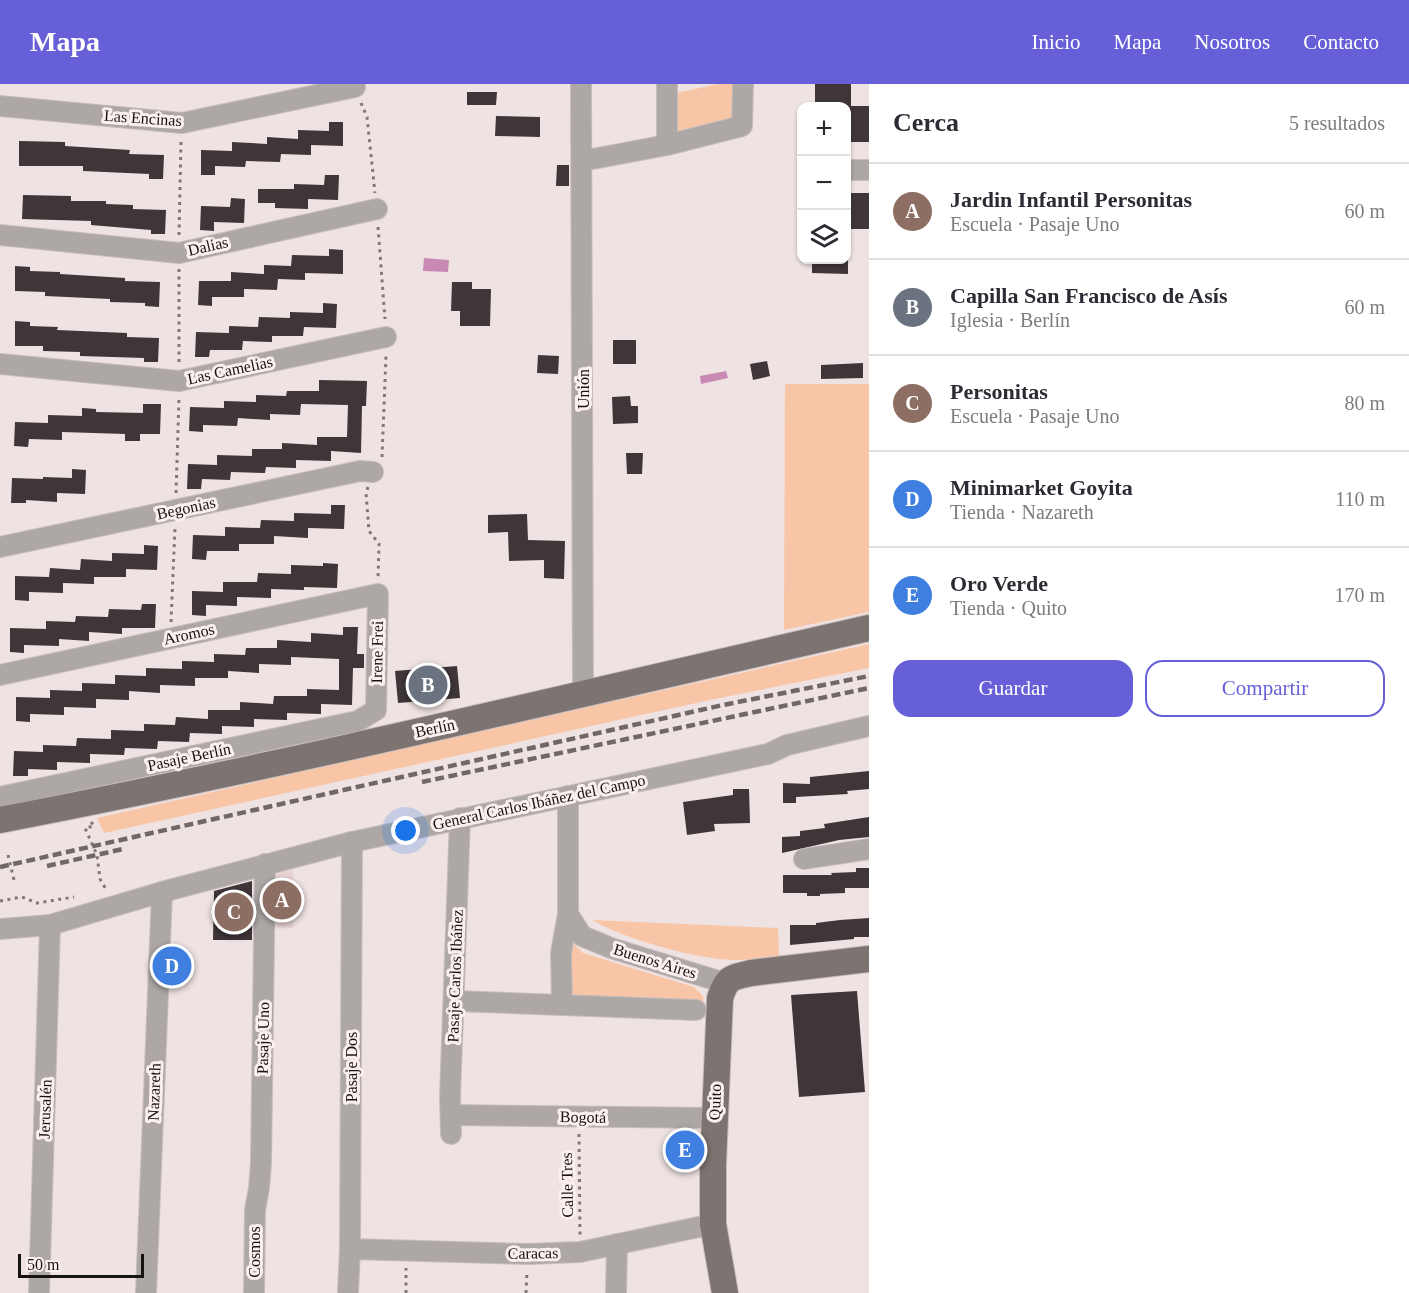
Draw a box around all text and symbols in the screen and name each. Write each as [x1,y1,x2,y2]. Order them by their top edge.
text: Mapa [30,26,100,57]
text: Inicio [1032,30,1081,54]
text: Mapa [1114,30,1161,54]
text: Nosotros [1194,30,1270,54]
text: Contacto [1303,30,1379,54]
map controls [797,102,851,264]
button: + [797,102,851,156]
street label: Las Encinas [104,107,182,129]
text: Cerca [893,108,959,137]
text: 5 resultados [1289,112,1385,134]
button: − [797,156,851,210]
text: Jardin Infantil Personitas [950,187,1192,212]
text: A [905,200,920,222]
text: 60 m [1344,200,1385,222]
button: layers [797,210,851,264]
text: Escuela · Pasaje Uno [950,213,1119,235]
street label: Dalias [186,233,230,259]
text: Capilla San Francisco de Asís [950,283,1227,308]
text: B [906,296,919,318]
text: 60 m [1344,296,1385,318]
text: Iglesia · Berlín [950,309,1070,331]
street label: Las Camelias [186,353,274,387]
street label: Unión [575,369,592,409]
text: Personitas [950,379,1048,404]
text: C [905,392,920,414]
text: 80 m [1344,392,1385,414]
text: Escuela · Pasaje Uno [950,405,1119,427]
text: Minimarket Goyita [950,475,1133,500]
text: D [905,488,920,510]
text: 110 m [1335,488,1385,510]
street label: Begonias [155,493,217,523]
text: Tienda · Nazareth [950,501,1094,523]
text: Oro Verde [950,571,1048,596]
text: E [906,584,919,606]
text: 170 m [1334,584,1385,606]
text: Tienda · Quito [950,597,1067,619]
street label: Aromos [162,620,216,648]
street label: Irene Frei [368,620,386,683]
button: Guardar [893,660,1133,717]
button: Compartir [1145,660,1385,717]
pin: B [408,662,448,708]
street label: Berlín [414,716,456,740]
street label: Pasaje Berlín [146,740,232,775]
street label: General Carlos Ibáñez del Campo [431,771,647,834]
your location [391,816,420,845]
pin: A [262,878,302,922]
pin: C [214,890,254,934]
street label: Pasaje Carlos Ibáñez [444,909,467,1043]
street label: Buenos Aires [611,940,699,982]
pin: D [152,944,192,988]
street label: Pasaje Uno [254,1002,273,1074]
street label: Pasaje Dos [343,1032,361,1102]
street label: Nazareth [144,1063,164,1121]
street label: Jerusalén [35,1079,55,1139]
street label: Quito [706,1083,724,1121]
street label: Bogotá [560,1108,606,1127]
pin: E [666,1128,704,1172]
street label: Calle Tres [558,1152,576,1218]
street label: Cosmos [246,1226,263,1278]
street label: Caracas [508,1244,558,1262]
scale bar [18,1251,144,1278]
text: 50 m [27,1256,59,1273]

